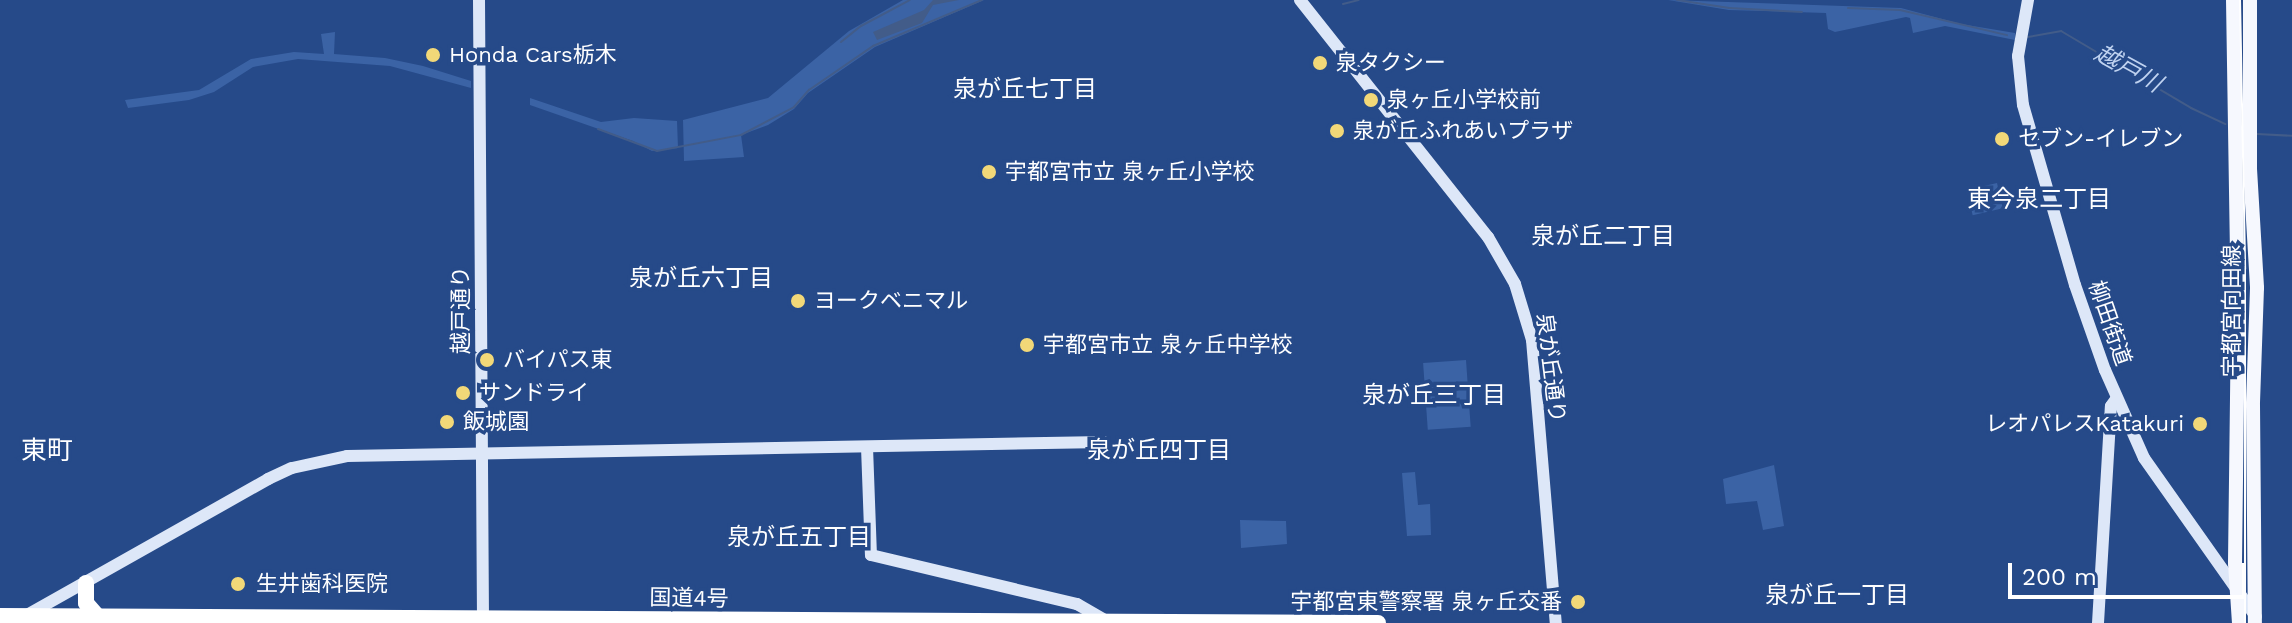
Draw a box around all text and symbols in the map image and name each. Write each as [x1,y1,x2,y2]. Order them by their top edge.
water label: 越戸川 [2090,39,2166,99]
place label: Honda Cars栃木 [449,42,617,68]
marker: Honda Cars栃木 [424,46,442,64]
place label: 泉タクシー [1336,50,1446,76]
marker: 泉タクシー [1311,54,1329,72]
district label: 泉が丘七丁目 [953,76,1097,104]
place label: 泉ヶ丘小学校前 [1387,87,1541,113]
marker: 泉ヶ丘小学校前 [1362,91,1380,109]
place label: 泉が丘ふれあいプラザ [1353,118,1573,144]
marker: 泉が丘ふれあいプラザ [1328,122,1346,140]
place label: セブン-イレブン [2018,126,2183,152]
marker: セブン-イレブン [1993,130,2011,148]
place label: 宇都宮市立 泉ヶ丘小学校 [1005,159,1255,185]
marker: 宇都宮市立 泉ヶ丘小学校 [980,163,998,181]
district label: 東今泉二丁目 [1967,186,2111,214]
district label: 泉が丘二丁目 [1531,223,1675,251]
street label: 宇都宮向田線 [2219,245,2245,377]
district label: 泉が丘六丁目 [629,265,773,293]
street label: 越戸通り [448,266,474,354]
street label: 柳田街道 [2083,277,2137,369]
place label: ヨークベニマル [814,288,968,314]
marker: ヨークベニマル [789,292,807,310]
street label: 泉が丘通り [1531,312,1571,424]
place label: 宇都宮市立 泉ヶ丘中学校 [1043,332,1293,358]
marker: 宇都宮市立 泉ヶ丘中学校 [1018,336,1036,354]
place label: バイパス東 [503,347,613,373]
marker: バイパス東 [478,351,496,369]
place label: サンドライ [479,380,589,406]
district label: 泉が丘三丁目 [1362,382,1506,410]
marker: サンドライ [454,384,472,402]
place label: 飯城園 [463,409,529,435]
place label: レオパレスKatakuri [1985,411,2184,437]
marker: 飯城園 [438,413,456,431]
marker: レオパレスKatakuri [2191,415,2209,433]
district label: 東町 [21,435,73,467]
district label: 泉が丘四丁目 [1087,437,1231,465]
district label: 泉が丘五丁目 [727,524,871,552]
scale bar [2012,547,2250,597]
text: 200 m [2022,563,2097,591]
place label: 生井歯科医院 [256,571,388,597]
marker: 生井歯科医院 [227,573,249,595]
district label: 泉が丘一丁目 [1765,582,1909,610]
street label: 国道4号 [649,584,729,612]
place label: 宇都宮東警察署 泉ヶ丘交番 [1290,589,1562,615]
marker: 宇都宮東警察署 泉ヶ丘交番 [1569,593,1587,611]

